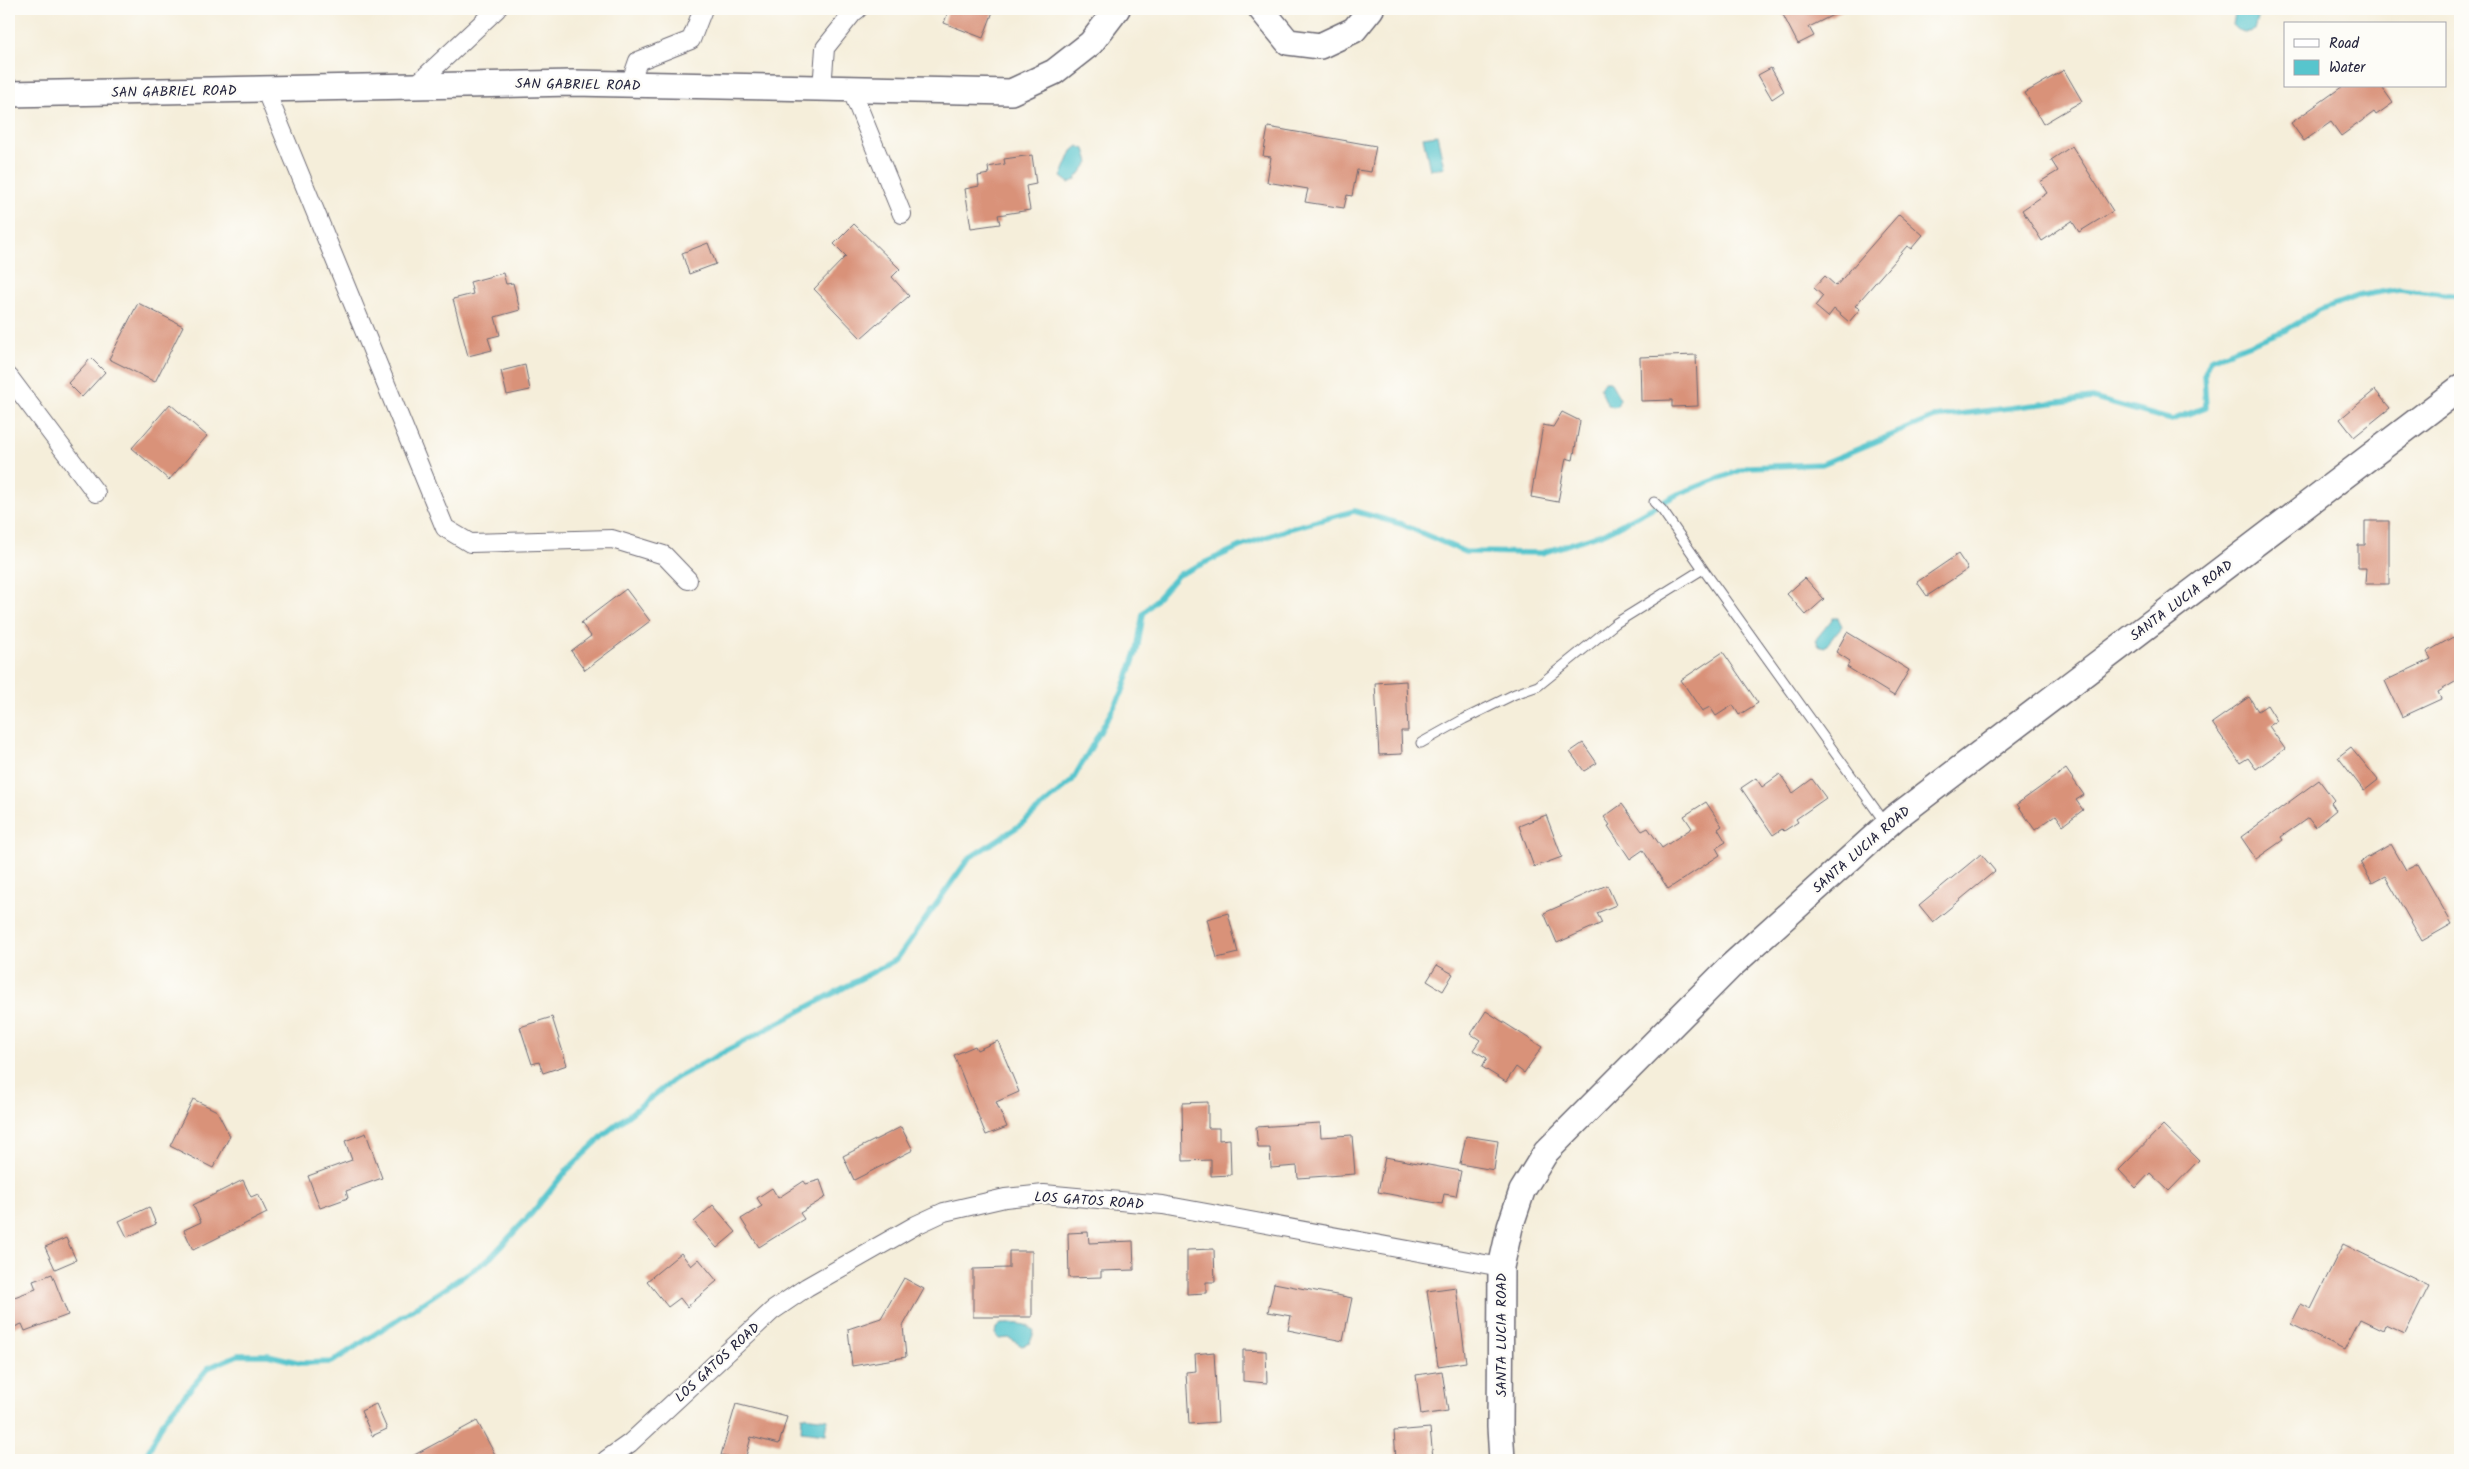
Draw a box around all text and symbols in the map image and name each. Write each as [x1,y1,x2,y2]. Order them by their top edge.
legend [2284,22,2446,88]
text: Road [2329,32,2360,56]
text: Water [2329,56,2366,80]
street label: SAN GABRIEL ROAD [515,73,641,97]
street label: SAN GABRIEL ROAD [111,80,237,104]
street label: SANTA LUCIA ROAD [2125,555,2238,647]
street label: SANTA LUCIA ROAD [1808,801,1916,899]
street label: LOS GATOS ROAD [1033,1186,1144,1216]
street label: SANTA LUCIA ROAD [1491,1273,1513,1397]
street label: LOS GATOS ROAD [670,1317,765,1408]

